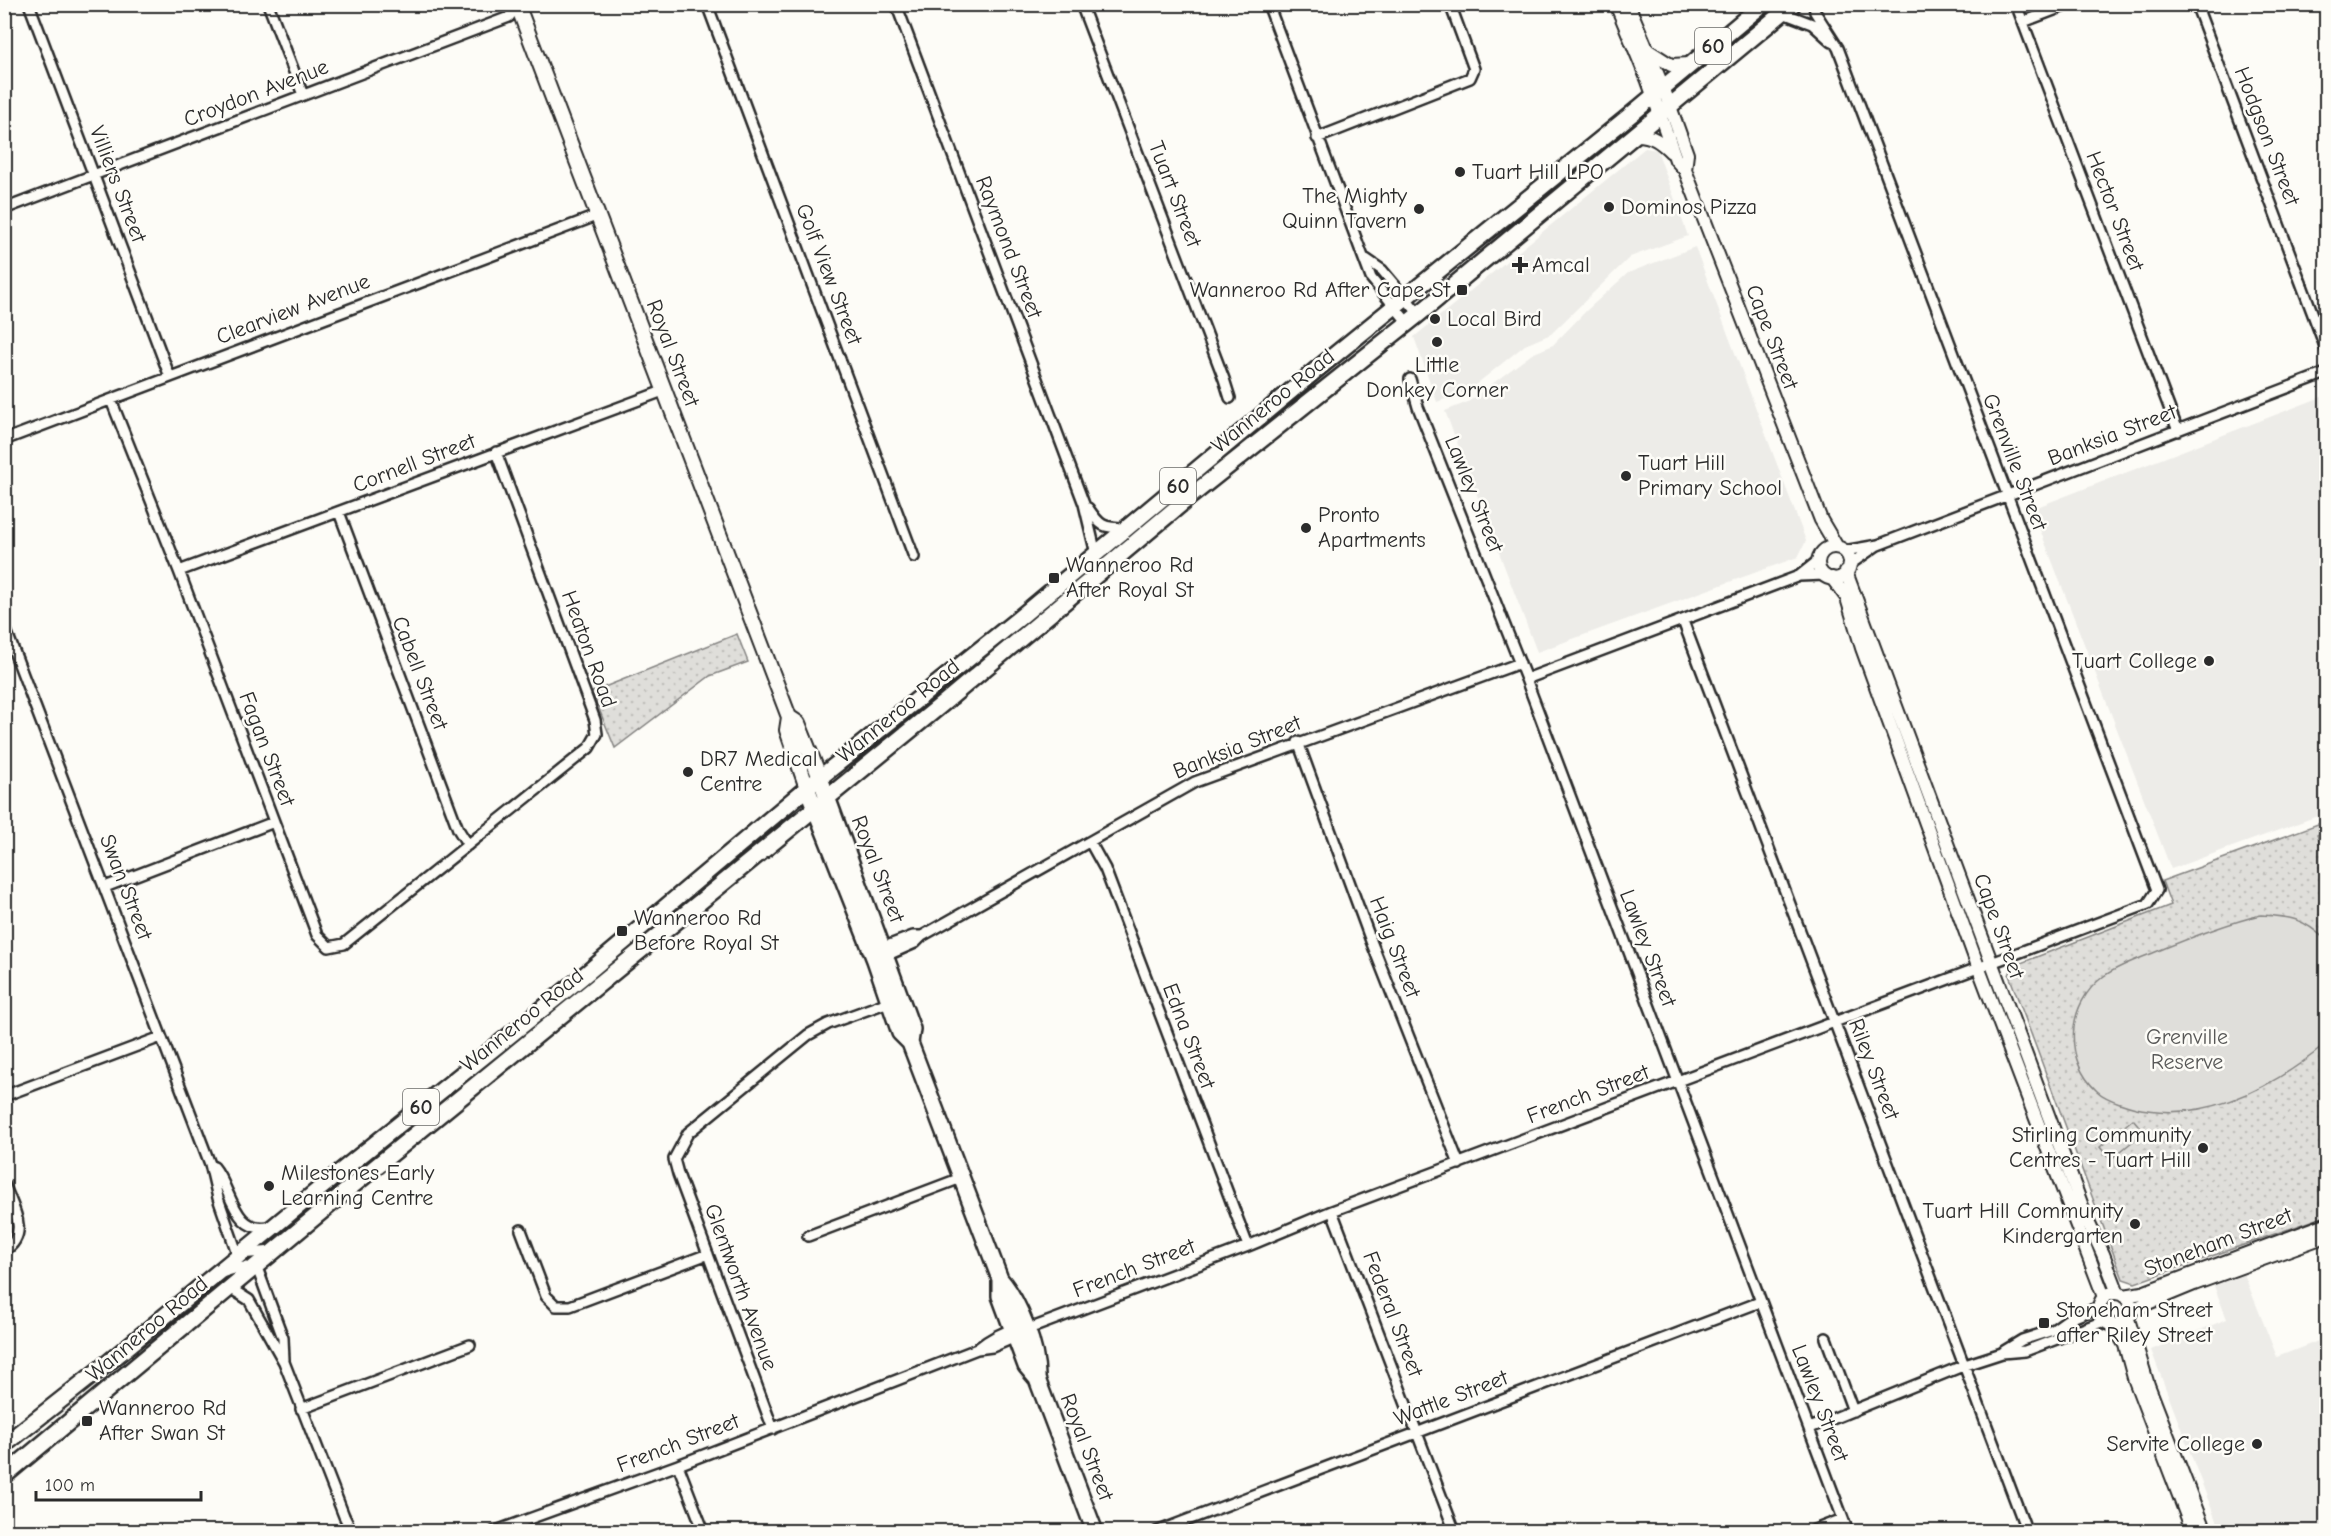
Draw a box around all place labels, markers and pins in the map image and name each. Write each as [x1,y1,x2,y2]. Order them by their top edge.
place label: Tuart Hill LPO [1472,159,1604,185]
marker: Tuart Hill LPO [1453,165,1467,179]
place label: The Mighty Quinn Tavern [1282,183,1407,234]
place label: Dominos Pizza [1621,194,1757,220]
marker: Dominos Pizza [1602,200,1616,214]
marker: The Mighty Quinn Tavern [1412,202,1426,216]
place label: Amcal [1532,252,1590,278]
marker: Amcal [1513,258,1527,272]
place label: Wanneroo Rd After Cape St [1190,277,1451,303]
marker: Wanneroo Rd After Cape St [1455,283,1469,297]
place label: Local Bird [1447,306,1542,332]
marker: Local Bird [1428,312,1442,326]
marker: Little Donkey Corner [1430,335,1444,349]
place label: Little Donkey Corner [1366,352,1508,403]
place label: Tuart Hill Primary School [1638,450,1782,501]
marker: Tuart Hill Primary School [1619,469,1633,483]
place label: Pronto Apartments [1318,502,1426,553]
marker: Pronto Apartments [1299,521,1313,535]
place label: Wanneroo Rd After Royal St [1066,552,1194,603]
marker: Wanneroo Rd After Royal St [1047,571,1061,585]
place label: Tuart College [2072,648,2197,674]
marker: Tuart College [2202,654,2216,668]
place label: DR7 Medical Centre [700,746,818,797]
marker: DR7 Medical Centre [681,765,695,779]
place label: Wanneroo Rd Before Royal St [634,905,779,956]
marker: Wanneroo Rd Before Royal St [615,924,629,938]
place label: Stirling Community Centres - Tuart Hill [2009,1122,2191,1173]
marker: Stirling Community Centres - Tuart Hill [2196,1141,2210,1155]
place label: Milestones Early Learning Centre [281,1160,435,1211]
marker: Milestones Early Learning Centre [262,1179,276,1193]
place label: Tuart Hill Community Kindergarten [1923,1198,2123,1249]
marker: Tuart Hill Community Kindergarten [2128,1217,2142,1231]
place label: Stoneham Street after Riley Street [2056,1297,2213,1348]
marker: Stoneham Street after Riley Street [2037,1316,2051,1330]
place label: Wanneroo Rd After Swan St [99,1395,227,1446]
marker: Wanneroo Rd After Swan St [80,1414,94,1428]
place label: Servite College [2106,1431,2245,1457]
marker: Servite College [2250,1437,2264,1451]

